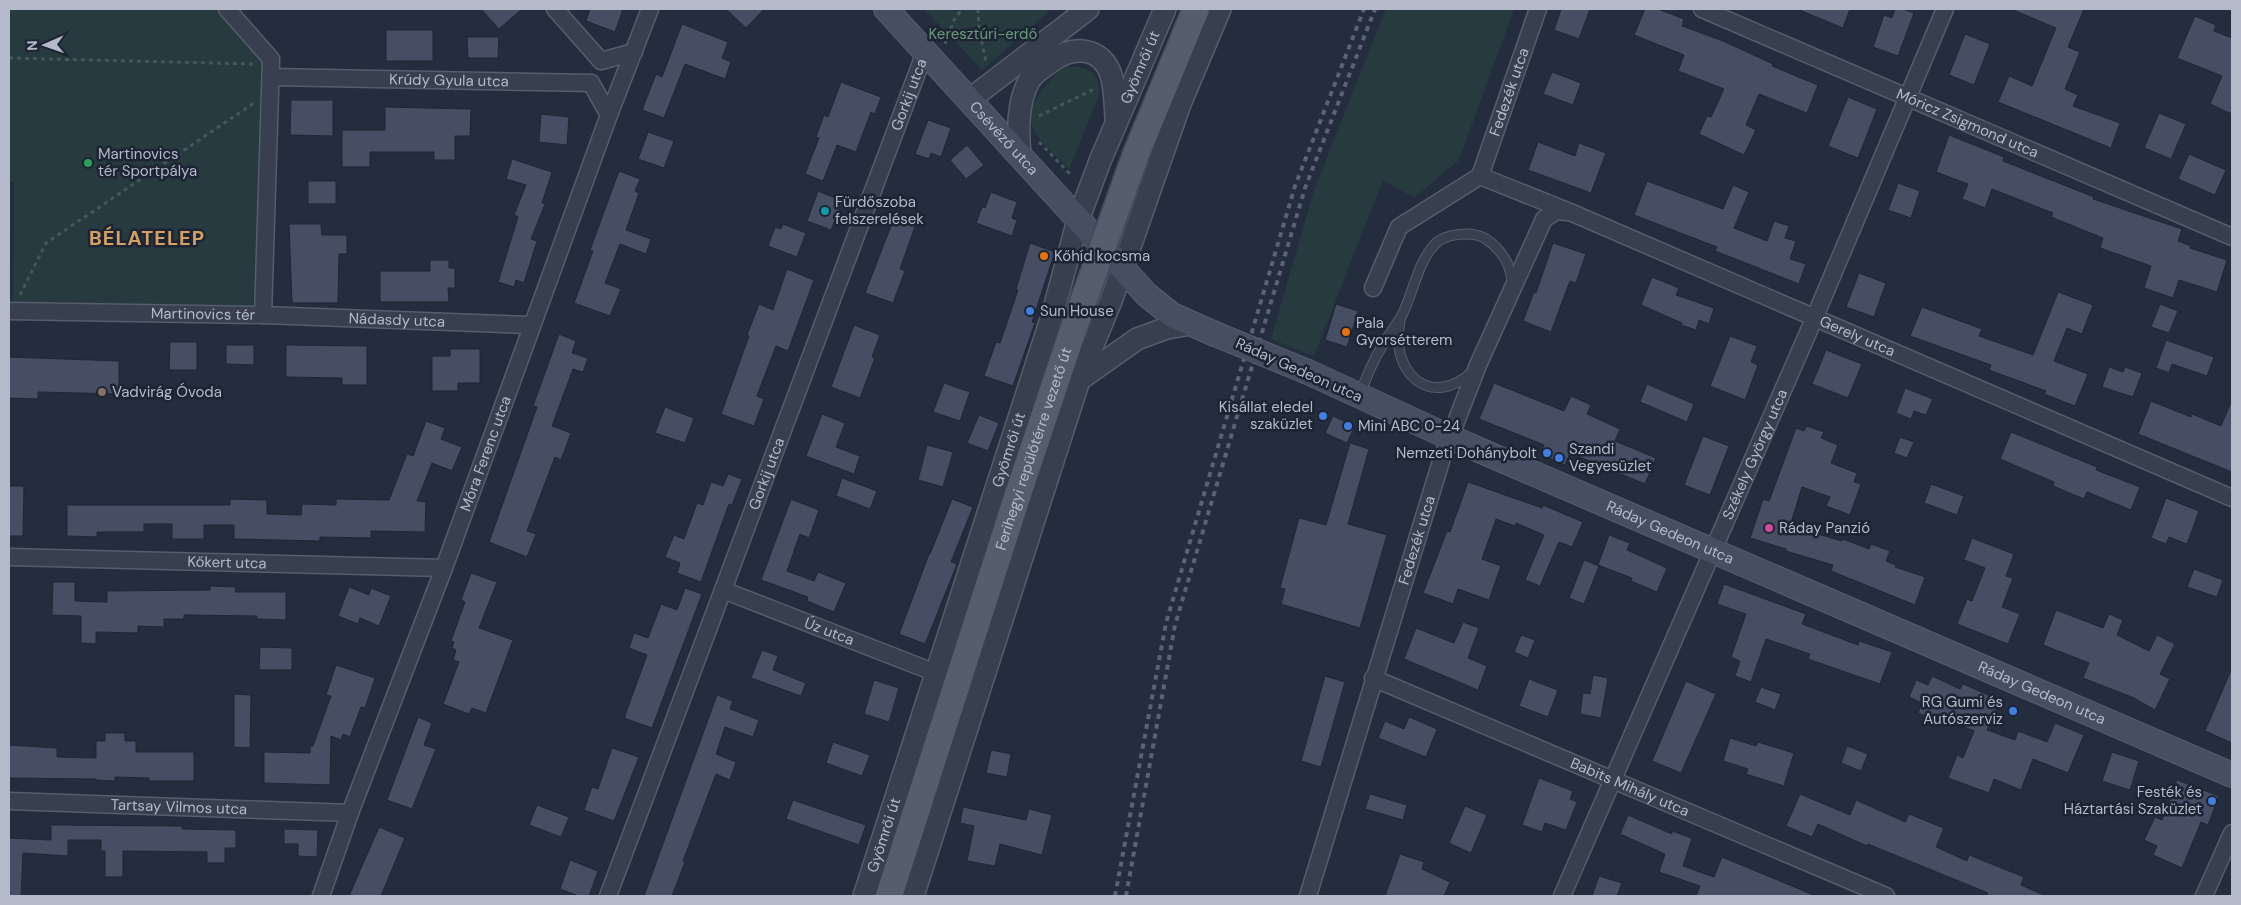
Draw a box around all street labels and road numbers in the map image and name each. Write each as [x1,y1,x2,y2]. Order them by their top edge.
street label: Gyömrői út [1116,28,1165,107]
street label: Fedezék utca [1485,45,1534,139]
street label: Gorkij utca [886,56,932,134]
street label: Krúdy Gyula utca [389,69,509,91]
street label: Móricz Zsigmond utca [1893,84,2042,163]
street label: Csévéző utca [965,97,1043,180]
street label: Martinovics tér [151,303,256,325]
street label: Nádasdy utca [348,308,445,332]
street label: Gerely utca [1816,311,1898,361]
street label: Ráday Gedeon utca [1232,333,1366,407]
street label: Ferihegyi repülőtérre vezető út [991,345,1077,553]
street label: Székely György utca [1718,386,1792,523]
street label: Móra Ferenc utca [455,393,516,514]
street label: Gyömrői út [987,410,1030,490]
street label: Gorkij utca [744,435,789,513]
street label: Fedezék utca [1394,493,1440,587]
street label: Ráday Gedeon utca [1603,496,1737,569]
street label: Kőkert utca [187,552,267,574]
street label: Úz utca [801,613,857,650]
street label: Ráday Gedeon utca [1975,657,2109,729]
street label: Babits Mihály utca [1567,753,1692,821]
street label: Tartsay Vilmos utca [110,795,248,819]
street label: Gyömrői út [862,795,905,875]

